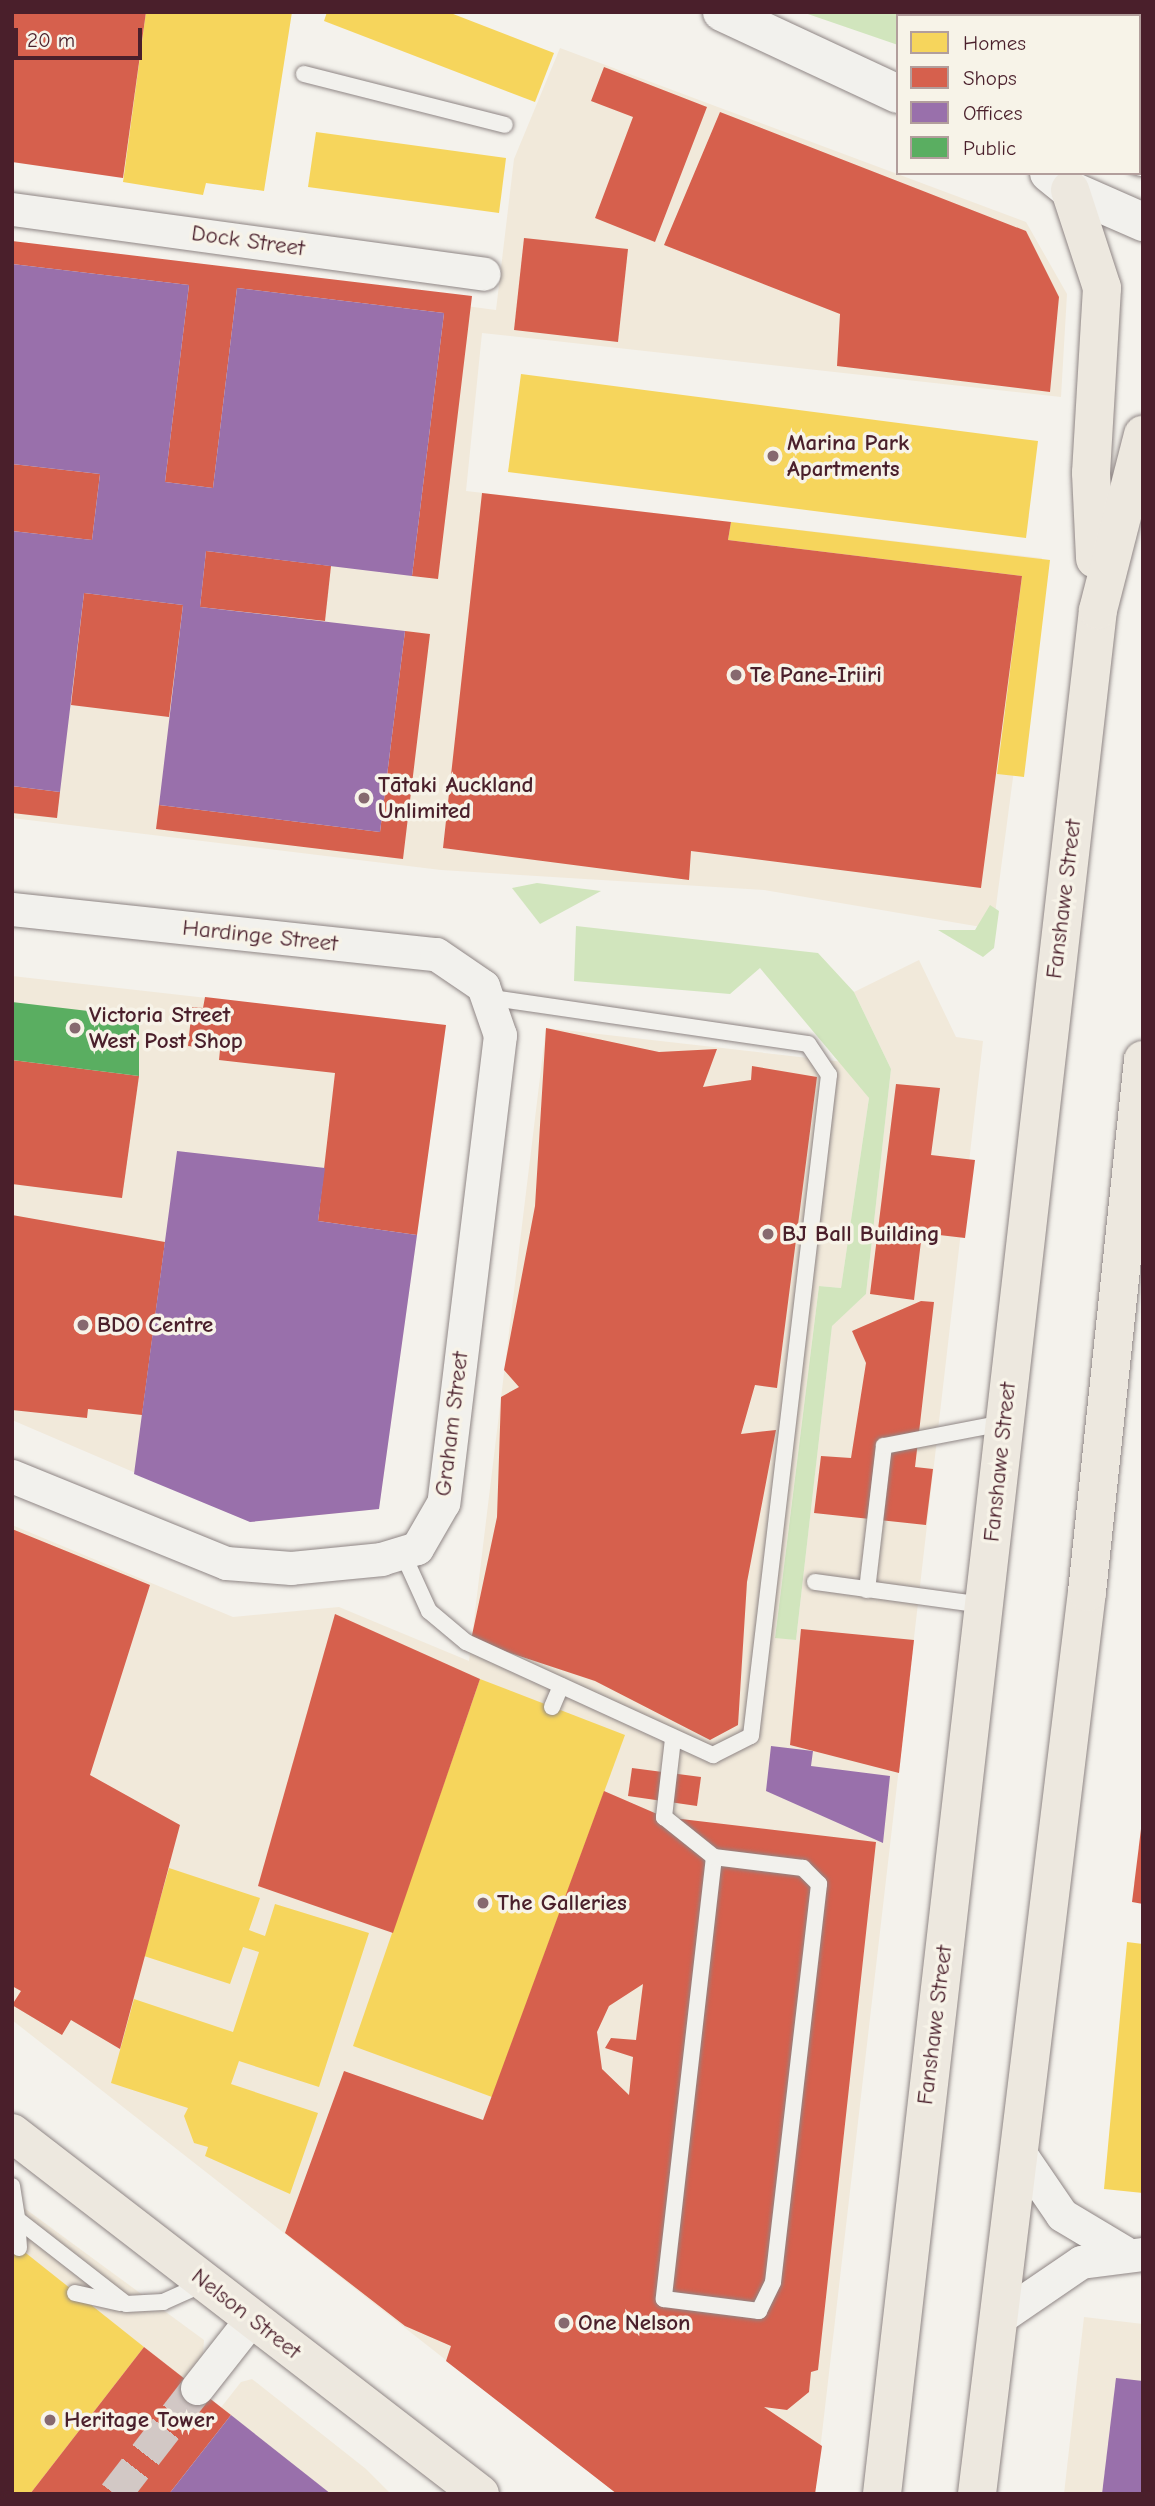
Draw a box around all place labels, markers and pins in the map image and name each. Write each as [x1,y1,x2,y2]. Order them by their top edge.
place label: Marina Park Apartments [787,429,909,483]
marker: Marina Park Apartments [765,448,781,464]
place label: Te Pane-Iriiri [750,661,882,689]
marker: Te Pane-Iriiri [728,667,744,683]
place label: Tātaki Auckland Unlimited [378,771,534,825]
marker: Tātaki Auckland Unlimited [356,790,372,806]
place label: Victoria Street West Post Shop [89,1001,243,1055]
marker: Victoria Street West Post Shop [67,1020,83,1036]
place label: BJ Ball Building [782,1220,940,1248]
marker: BJ Ball Building [760,1226,776,1242]
place label: BDO Centre [97,1311,213,1339]
marker: BDO Centre [75,1317,91,1333]
place label: The Galleries [497,1889,627,1917]
marker: The Galleries [475,1895,491,1911]
place label: One Nelson [578,2309,691,2337]
marker: One Nelson [556,2315,572,2331]
place label: Heritage Tower [64,2406,214,2434]
marker: Heritage Tower [42,2412,58,2428]

